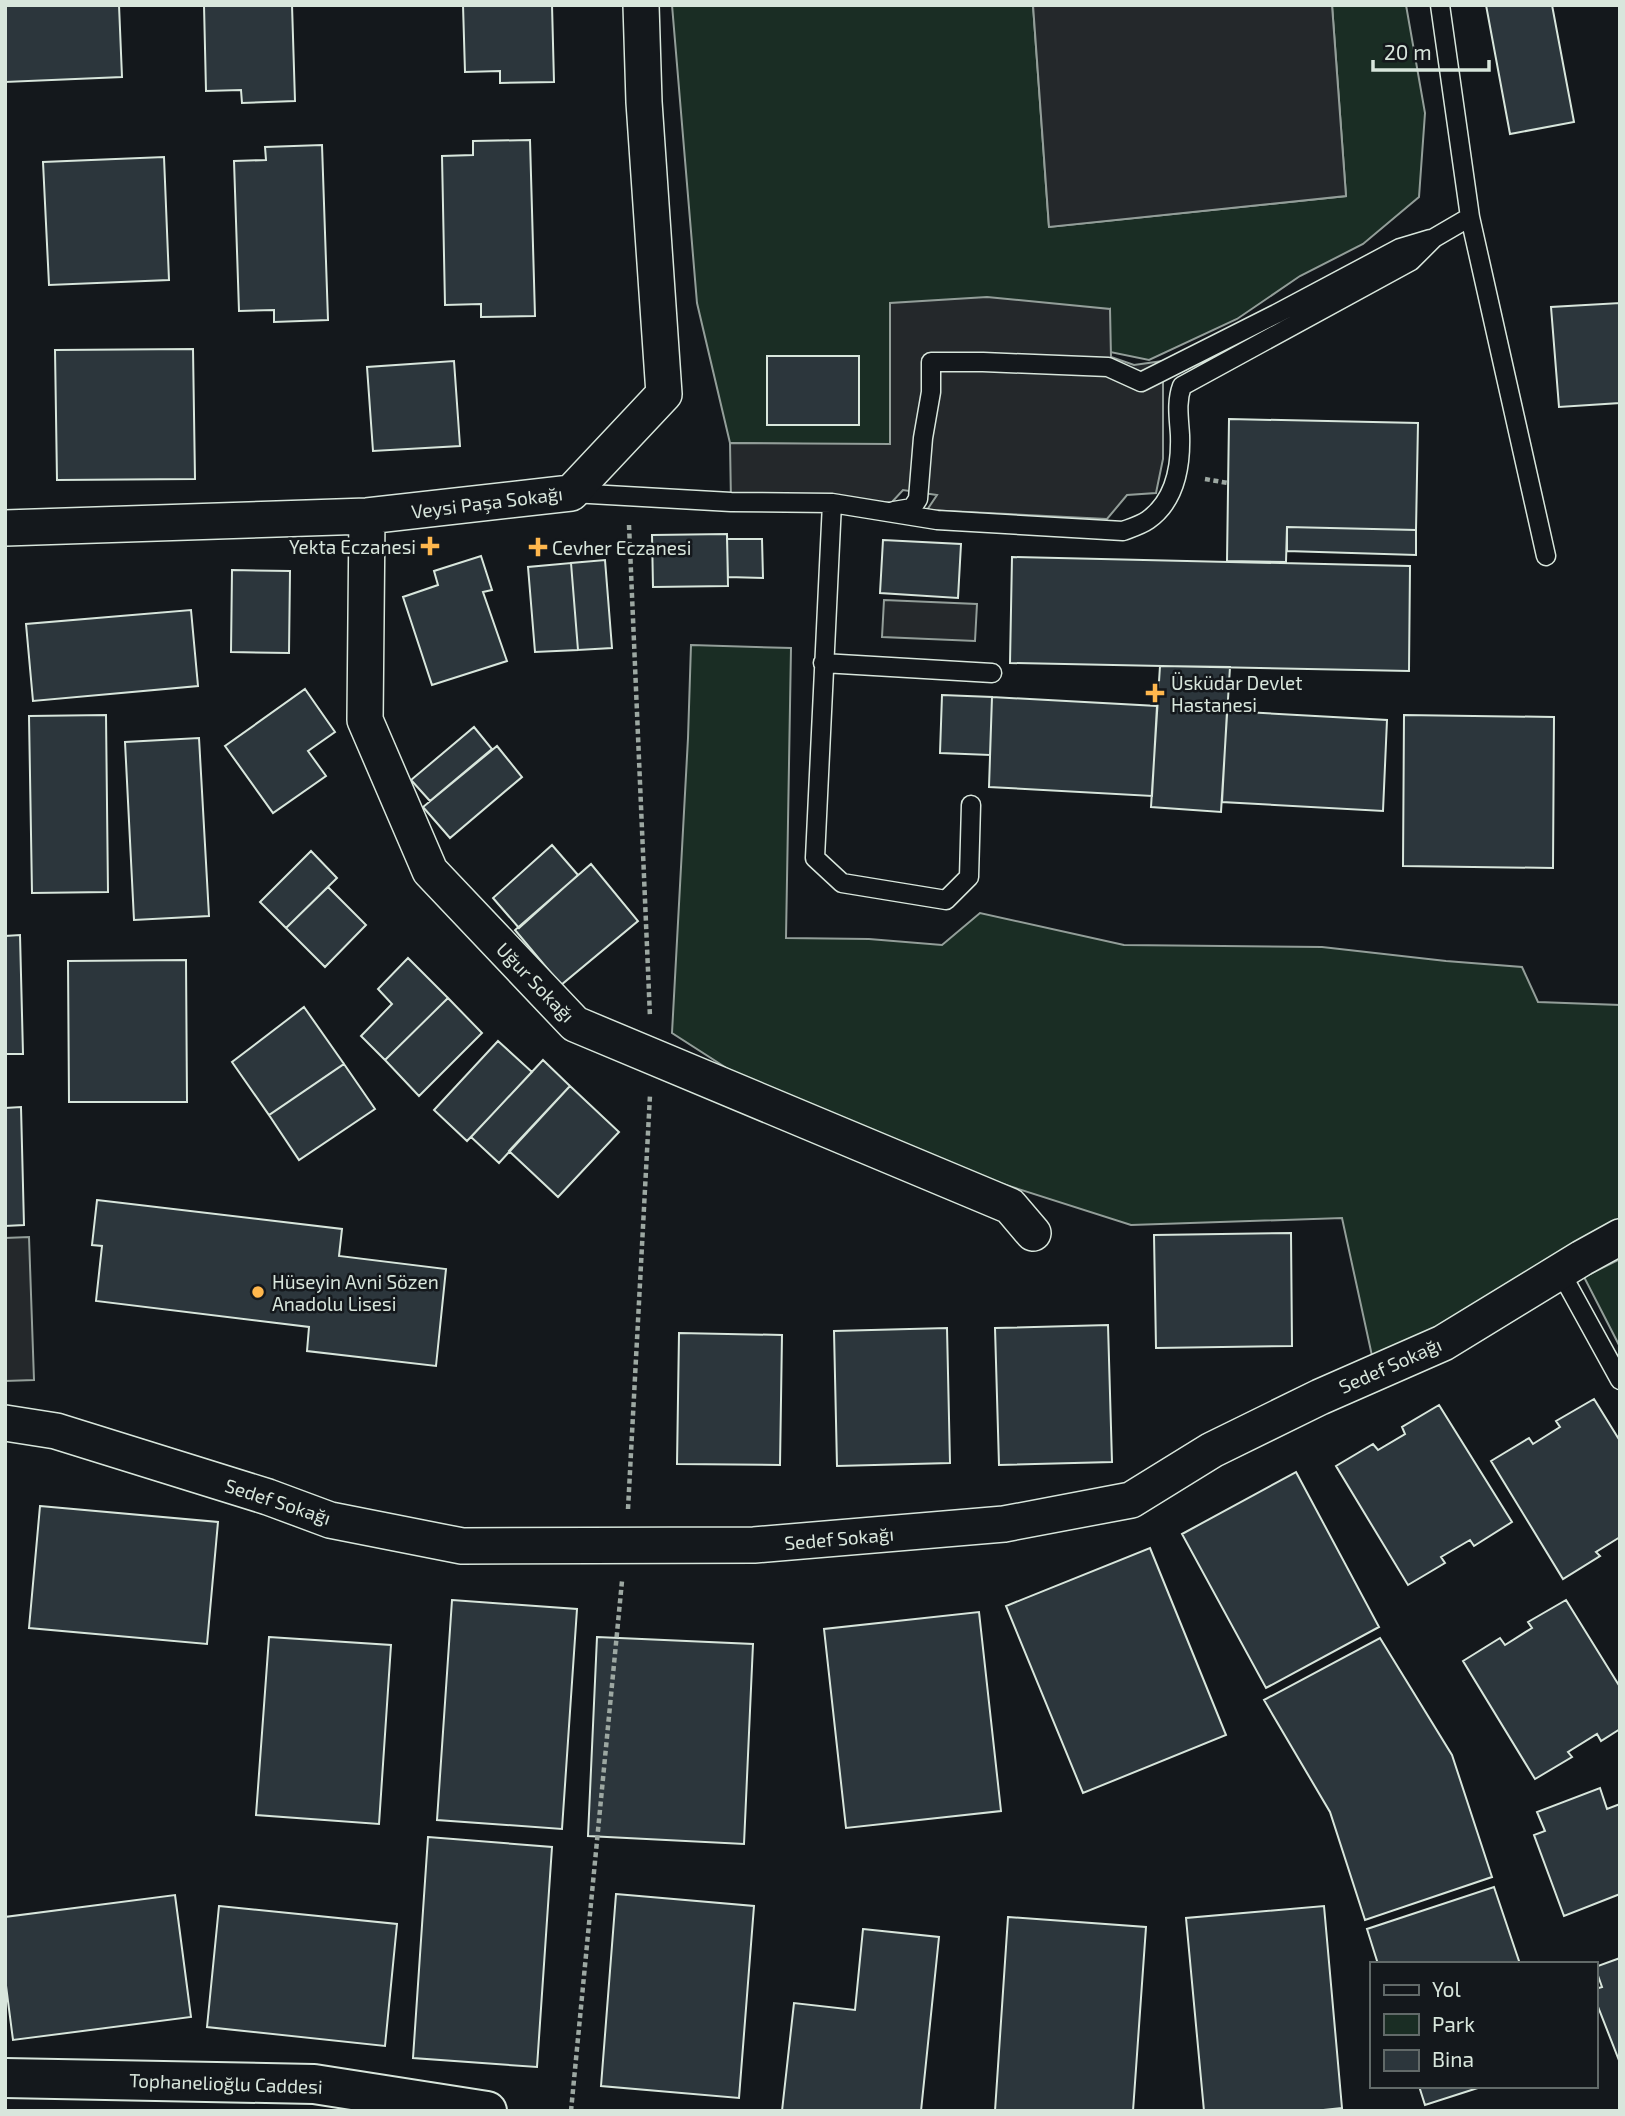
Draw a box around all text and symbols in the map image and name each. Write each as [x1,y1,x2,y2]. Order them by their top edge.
scale bar [1373,28,1488,72]
text: 20 m [1384,39,1432,64]
street label: Veysi Paşa Sokağı [410,481,564,524]
place label: Yekta Eczanesi [289,535,416,558]
place label: Cevher Eczanesi [552,536,691,559]
marker: Yekta Eczanesi [422,538,438,554]
marker: Cevher Eczanesi [530,539,546,555]
place label: Üsküdar Devlet Hastanesi [1171,671,1303,716]
marker: Üsküdar Devlet Hastanesi [1145,683,1165,703]
street label: Uğur Sokağı [492,937,580,1027]
place label: Hüseyin Avni Sözen Anadolu Lisesi [272,1270,439,1315]
marker: Hüseyin Avni Sözen Anadolu Lisesi [250,1284,266,1300]
street label: Sedef Sokağı [1335,1332,1445,1398]
street label: Sedef Sokağı [222,1473,334,1529]
street label: Sedef Sokağı [783,1522,895,1554]
legend [1370,1962,1597,2088]
text: Yol [1432,1976,1461,2001]
text: Park [1432,2011,1475,2036]
text: Bina [1432,2046,1474,2071]
street label: Tophanelioğlu Caddesi [129,2068,323,2098]

